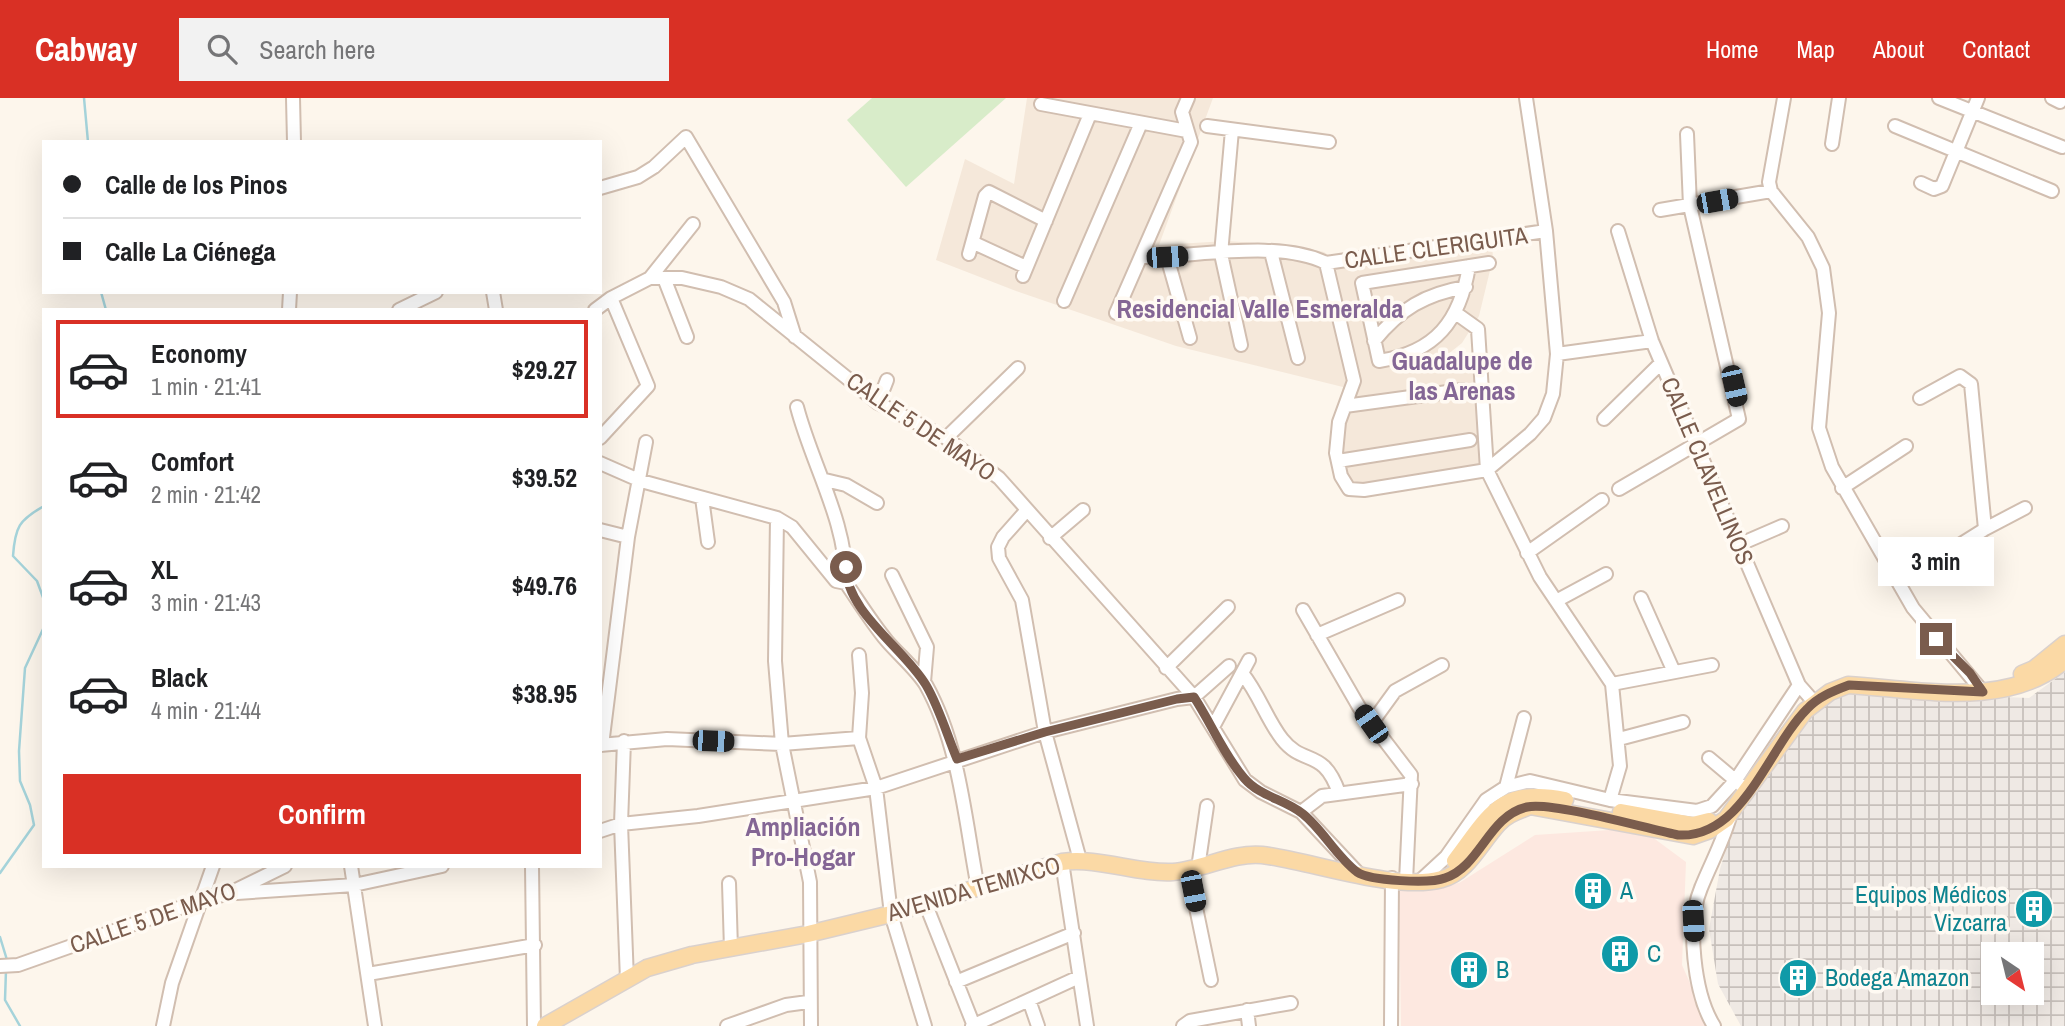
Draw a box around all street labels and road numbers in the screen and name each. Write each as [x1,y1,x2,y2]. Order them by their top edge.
street label: CALLE CLERIGUITA [1342,218,1530,276]
street label: CALLE 5 DE MAYO [841,364,1002,488]
street label: CALLE CLAVELLINOS [1654,372,1762,569]
street label: AVENIDA TEMIXCO [882,848,1064,928]
street label: CALLE 5 DE MAYO [65,874,240,960]

